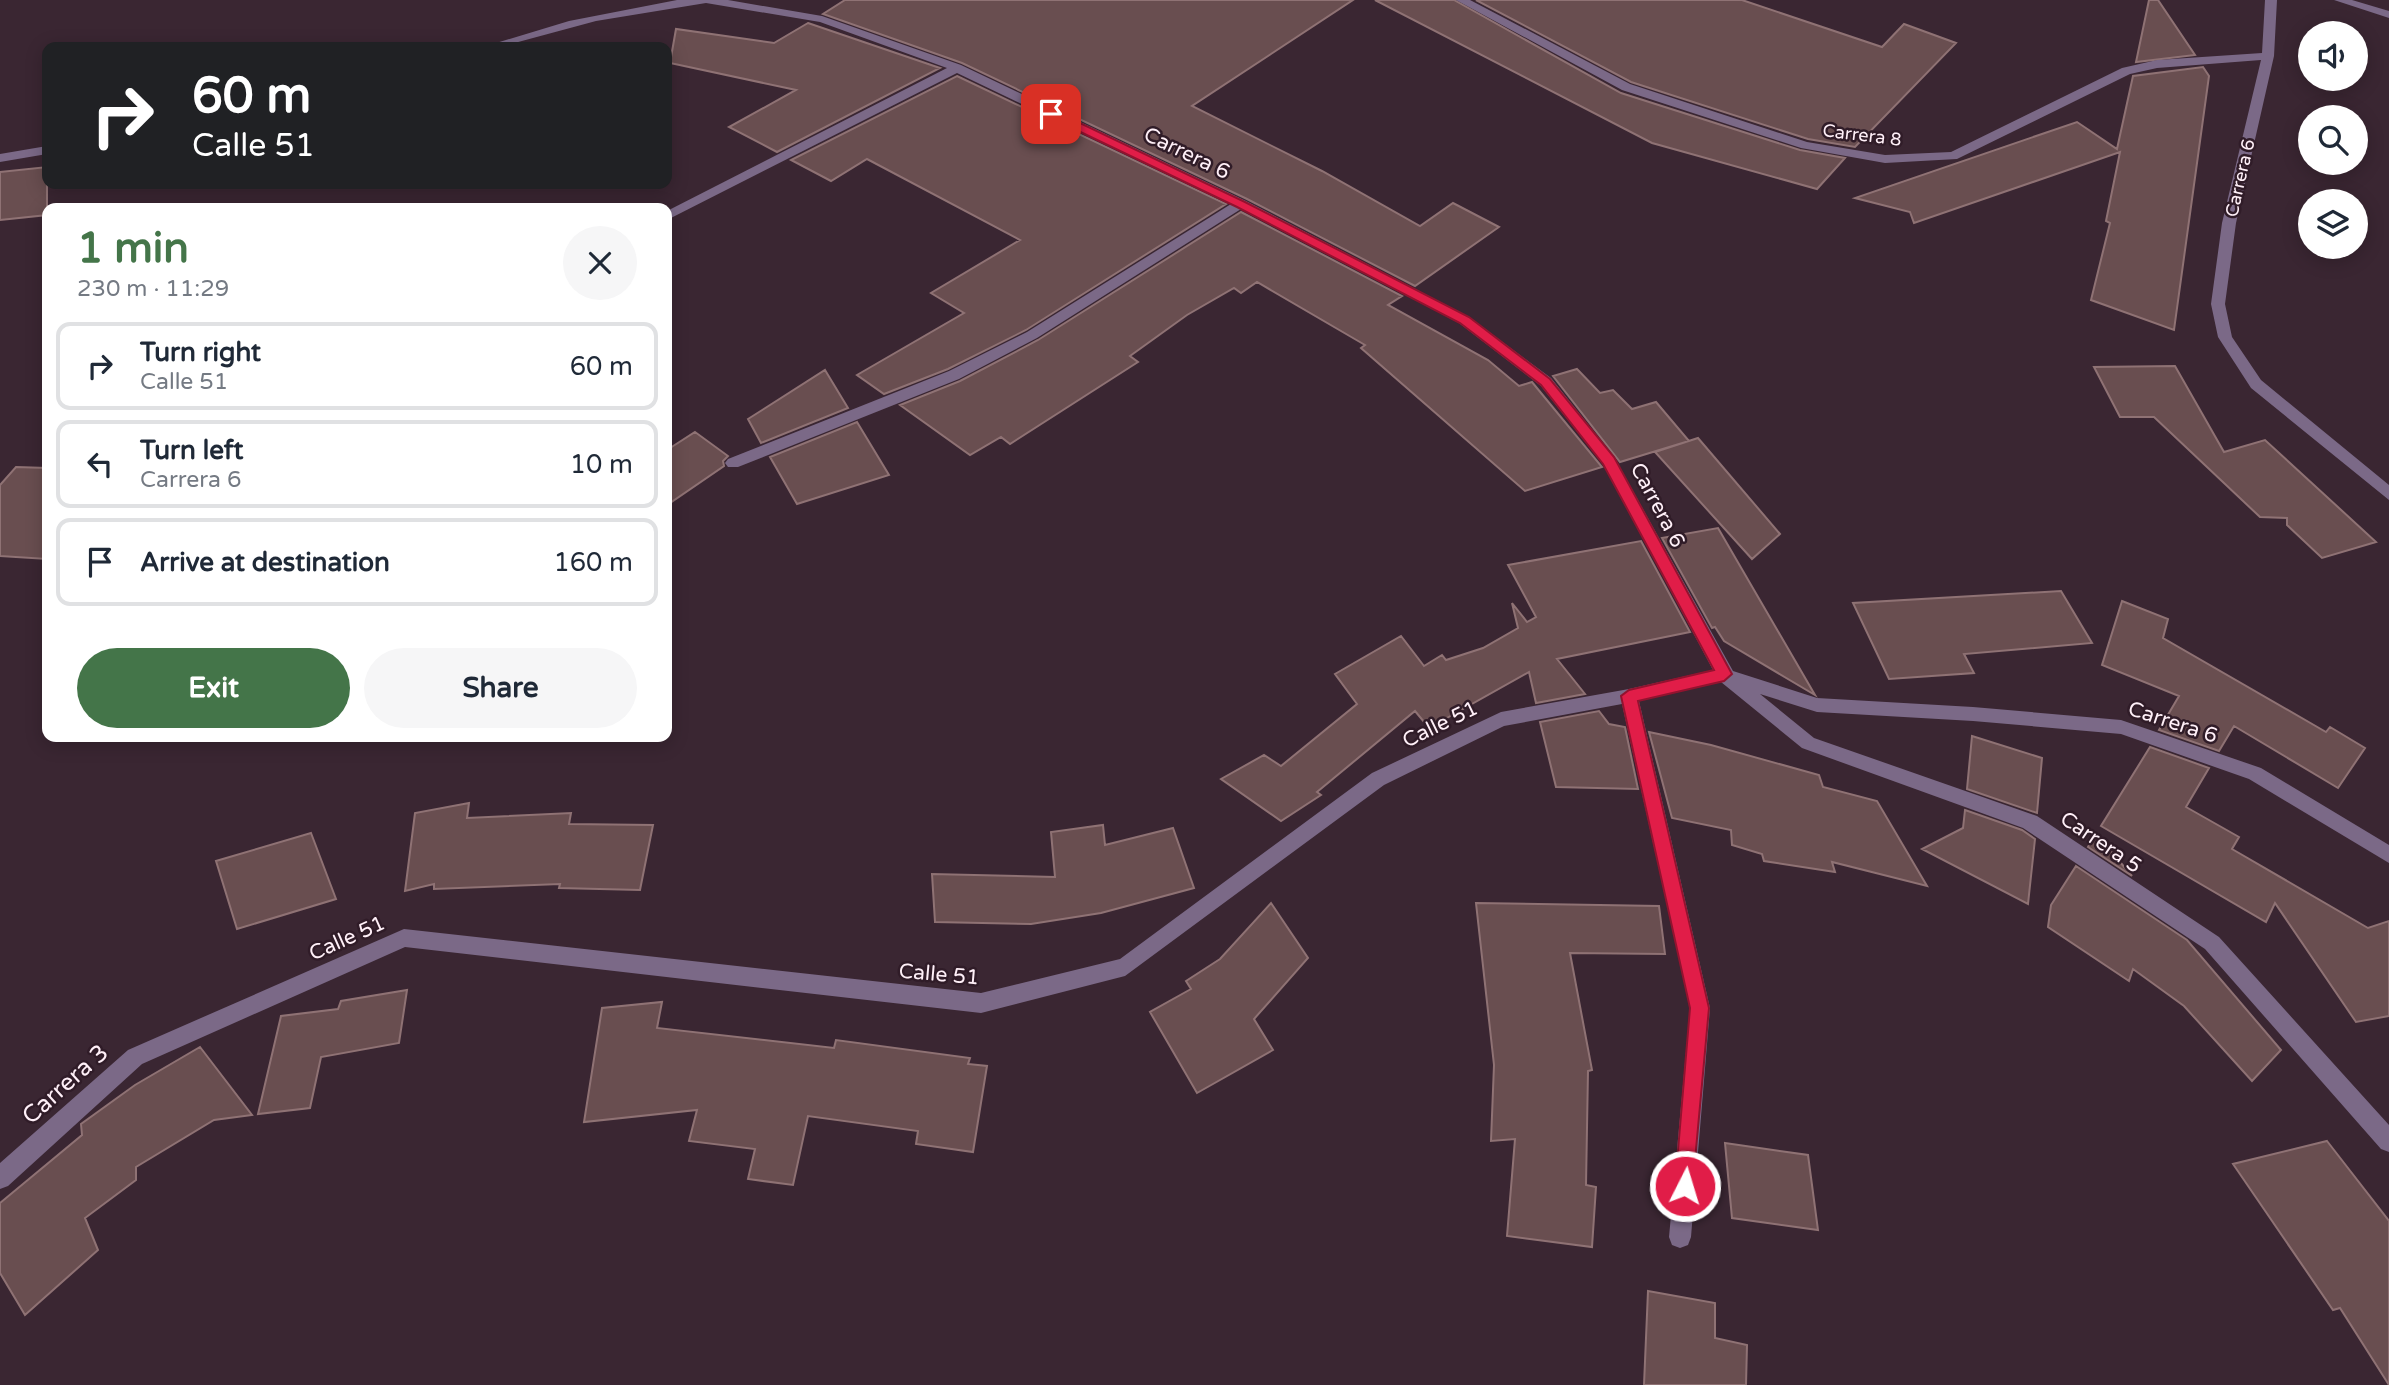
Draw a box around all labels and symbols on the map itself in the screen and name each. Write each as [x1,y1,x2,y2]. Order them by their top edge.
pin [1021,84,1081,144]
street label: Carrera 8 [1821,119,1903,151]
street label: Carrera 6 [1140,122,1234,185]
street label: Carrera 6 [2220,137,2260,219]
street label: Carrera 6 [1625,459,1690,552]
street label: Calle 51 [1399,696,1482,753]
street label: Carrera 6 [2125,696,2221,749]
street label: Carrera 5 [2055,806,2146,879]
street label: Calle 51 [305,911,389,966]
street label: Calle 51 [898,959,980,990]
street label: Carrera 3 [16,1038,114,1131]
position arrow [1648,1149,1722,1223]

